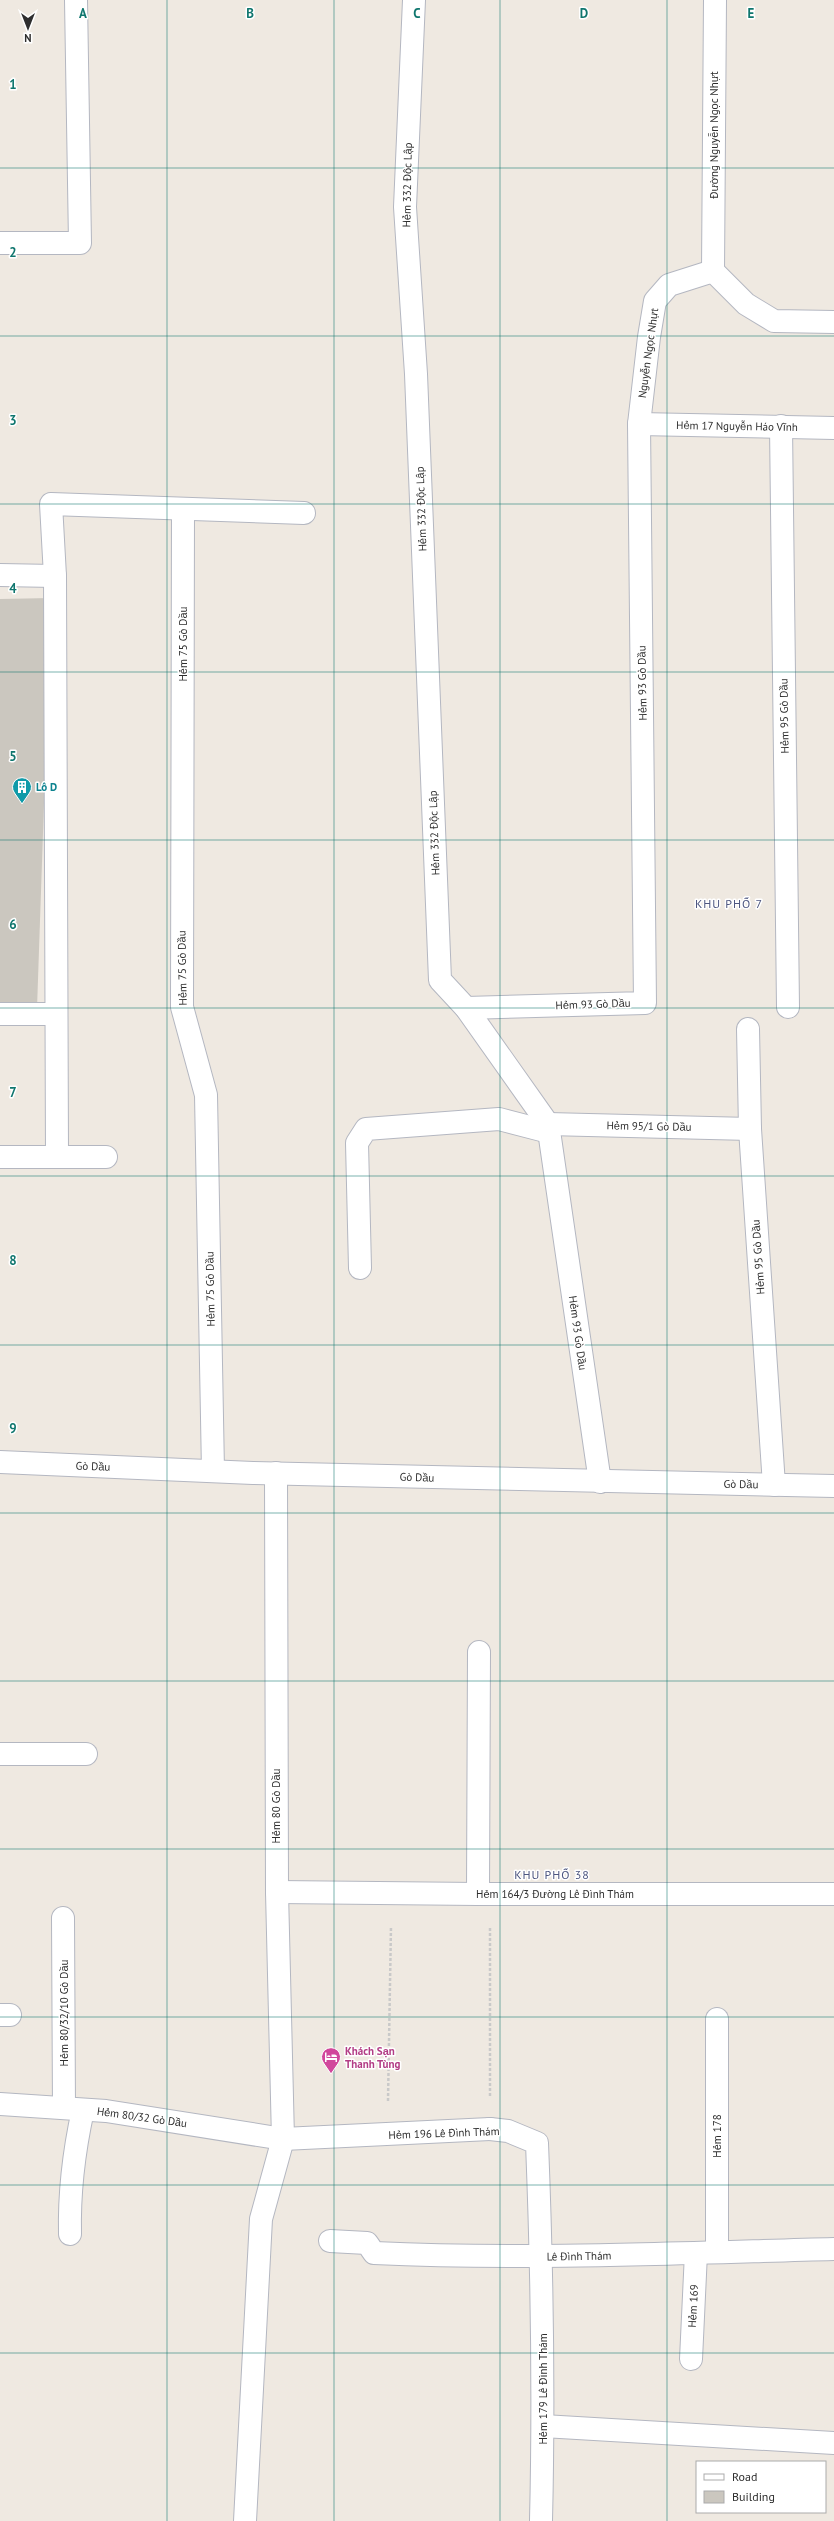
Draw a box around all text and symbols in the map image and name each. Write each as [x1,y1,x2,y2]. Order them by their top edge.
text: A [79,5,87,22]
text: B [246,5,254,22]
text: C [413,5,421,22]
text: D [580,5,588,22]
text: E [748,5,755,22]
north arrow [8,8,48,48]
text: N [24,31,32,45]
street label: Đường Nguyễn Ngọc Nhựt [707,71,721,200]
text: 1 [9,76,17,93]
street label: Hẻm 332 Độc Lập [399,142,415,228]
text: 2 [9,244,17,261]
street label: Nguyễn Ngọc Nhựt [635,307,661,399]
text: 3 [9,412,17,429]
street label: Hẻm 17 Nguyễn Háo Vĩnh [676,418,798,434]
street label: Hẻm 332 Độc Lập [413,466,429,552]
text: 4 [9,580,17,597]
street label: Hẻm 75 Gò Dầu [176,606,190,682]
street label: Hẻm 93 Gò Dầu [634,645,650,721]
street label: Hẻm 95 Gò Dầu [776,678,792,754]
text: 5 [9,748,17,765]
building icon: Lô D [11,776,33,804]
place label: Lô D [36,780,57,794]
street label: Hẻm 332 Độc Lập [426,790,442,876]
district label: KHU PHỐ 7 [695,896,763,911]
text: 6 [9,916,17,933]
street label: Hẻm 75 Gò Dầu [174,930,190,1006]
street label: Hẻm 93 Gò Dầu [555,996,631,1012]
text: 7 [9,1084,17,1101]
street label: Hẻm 95/1 Gò Dầu [606,1118,692,1134]
street label: Hẻm 95 Gò Dầu [748,1219,768,1295]
street label: Hẻm 75 Gò Dầu [202,1251,218,1327]
text: 8 [9,1252,17,1269]
street label: Hẻm 93 Gò Dầu [566,1295,590,1371]
text: 9 [9,1420,17,1437]
street label: Gò Dầu [75,1458,111,1474]
street label: Gò Dầu [399,1469,435,1485]
street label: Gò Dầu [723,1477,759,1491]
street label: Hẻm 80 Gò Dầu [269,1768,283,1844]
district label: KHU PHỐ 38 [514,1867,590,1882]
street label: Hẻm 164/3 Đường Lê Đình Thám [476,1887,634,1901]
street label: Hẻm 80/32/10 Gò Dầu [57,1959,71,2066]
place label: Khách Sạn Thanh Tùng [345,2044,401,2071]
hotel icon: Khách Sạn Thanh Tùng [320,2046,342,2074]
street label: Hẻm 80/32 Gò Dầu [96,2104,188,2130]
street label: Hẻm 178 [710,2114,724,2158]
street label: Hẻm 196 Lê Đình Thám [388,2124,500,2142]
street label: Lê Đình Thám [546,2248,612,2264]
street label: Hẻm 169 [685,2284,701,2328]
street label: Hẻm 179 Lê Đình Thám [536,2333,550,2445]
legend [696,2461,826,2513]
text: Road [732,2469,757,2484]
text: Building [732,2489,775,2504]

